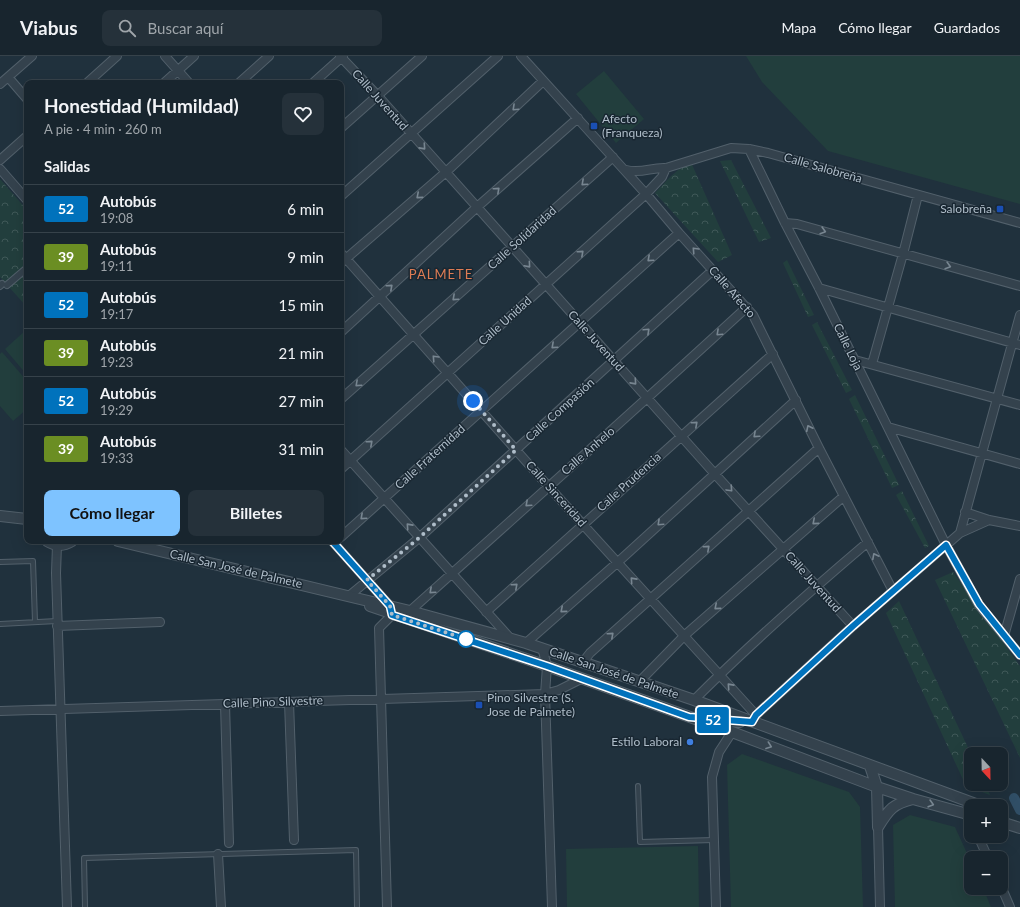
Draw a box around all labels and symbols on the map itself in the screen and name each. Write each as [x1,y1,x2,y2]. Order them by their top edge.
street label: Calle Juventud [349,66,412,133]
one-way arrow [512,103,520,111]
place label: Afecto (Franqueza) [602,111,663,140]
marker: Afecto (Franqueza) [589,121,599,131]
one-way arrow [418,142,425,150]
street label: Calle Salobreña [782,149,864,186]
one-way arrow [581,179,588,186]
one-way arrow [492,187,500,195]
one-way arrow [416,191,423,198]
place label: Salobreña [940,201,992,216]
street label: Calle Solidaridad [484,203,559,272]
marker: Salobreña [995,204,1005,214]
one-way arrow [819,226,826,235]
one-way arrow [692,247,699,255]
one-way arrow [576,250,583,257]
one-way arrow [648,255,655,262]
one-way arrow [523,260,530,267]
one-way arrow [944,261,951,270]
street label: Calle Afecto [706,263,759,321]
district label: PALMETE [409,266,473,282]
one-way arrow [386,285,393,292]
one-way arrow [452,293,460,300]
street label: Calle Unidad [475,293,534,349]
street label: Calle Juventud [565,307,628,374]
street label: Calle Loja [831,321,866,373]
one-way arrow [643,329,650,336]
one-way arrow [716,329,724,336]
one-way arrow [551,342,558,349]
one-way arrow [432,355,439,363]
street label: Calle Compasión [522,375,597,445]
one-way arrow [629,377,636,385]
one-way arrow [355,379,363,387]
your location [463,391,483,411]
street label: Calle Fraternidad [391,421,468,492]
one-way arrow [690,421,697,428]
street label: Calle Anhelo [558,423,618,478]
one-way arrow [806,425,814,432]
one-way arrow [753,431,761,438]
one-way arrow [365,441,373,448]
street label: Calle Prudencia [593,449,664,514]
street label: Calle Sinceridad [523,458,590,530]
one-way arrow [725,485,732,492]
one-way arrow [525,499,533,507]
one-way arrow [360,513,368,520]
one-way arrow [812,517,819,524]
one-way arrow [657,518,665,526]
one-way arrow [406,523,413,531]
one-way arrow [702,545,710,552]
street label: Calle San José de Palmete [168,546,304,591]
street label: Calle Juventud [782,548,845,615]
one-way arrow [872,553,880,560]
one-way arrow [631,577,638,584]
one-way arrow [510,583,518,591]
one-way arrow [429,587,436,594]
one-way arrow [714,603,722,610]
one-way arrow [561,605,568,612]
unlabelled marker [457,630,475,648]
one-way arrow [606,632,613,639]
street label: Calle San José de Palmete [547,643,681,702]
one-way arrow [727,683,735,691]
place label: Pino Silvestre (S. Jose de Palmete) [487,690,575,719]
street label: Calle Pino Silvestre [223,692,323,711]
marker: Pino Silvestre (S. Jose de Palmete) [474,700,484,710]
line badge: 52 [695,707,731,733]
place label: Estilo Laboral [611,734,682,749]
marker: Estilo Laboral [685,737,695,747]
one-way arrow [765,741,772,750]
north arrow [964,747,1008,791]
one-way arrow [927,799,934,808]

